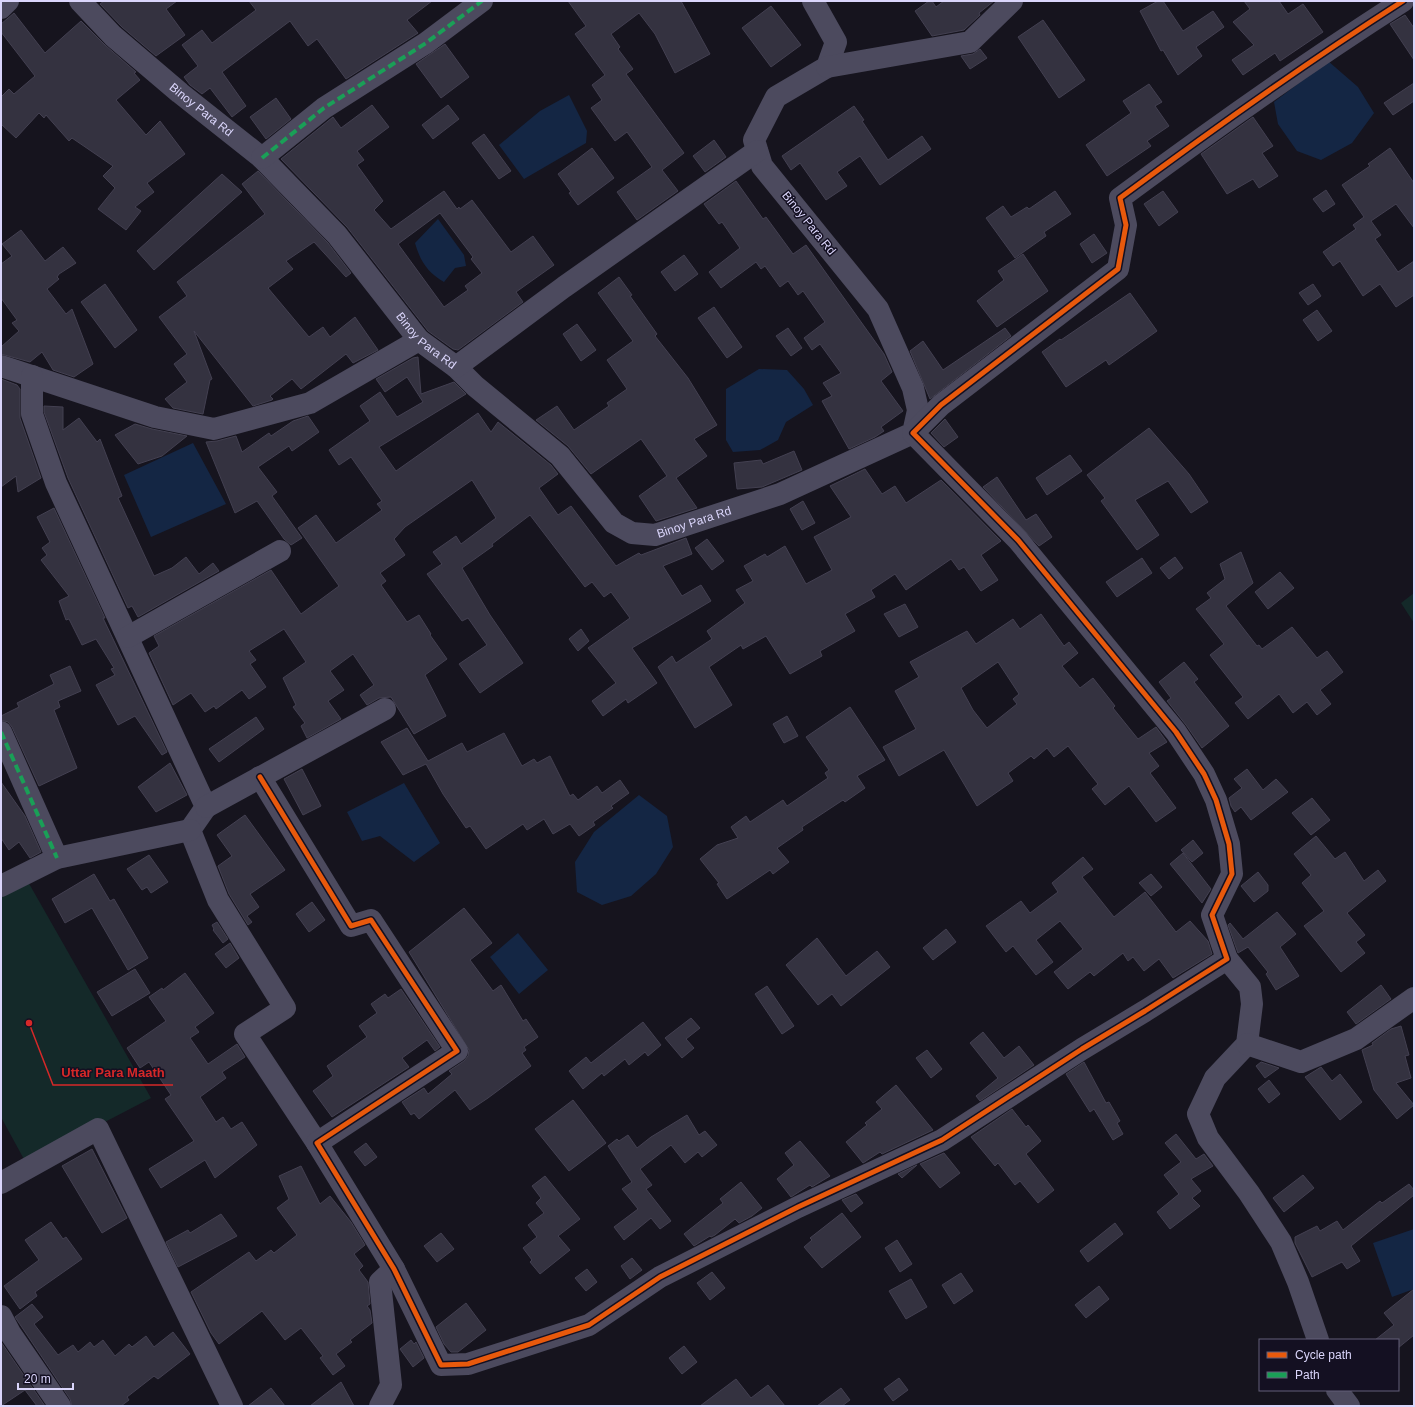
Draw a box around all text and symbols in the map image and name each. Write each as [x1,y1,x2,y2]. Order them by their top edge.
street label: Binoy Para Rd [166,80,236,139]
street label: Binoy Para Rd [779,189,839,257]
street label: Binoy Para Rd [393,310,459,372]
street label: Binoy Para Rd [655,503,733,541]
callout: Uttar Para Maath [53,1060,173,1085]
text: Uttar Para Maath [61,1065,165,1080]
legend [1259,1339,1399,1391]
text: Cycle path [1295,1348,1352,1362]
scale bar [18,1365,73,1391]
text: Path [1295,1368,1320,1382]
text: 20 m [24,1372,51,1386]

